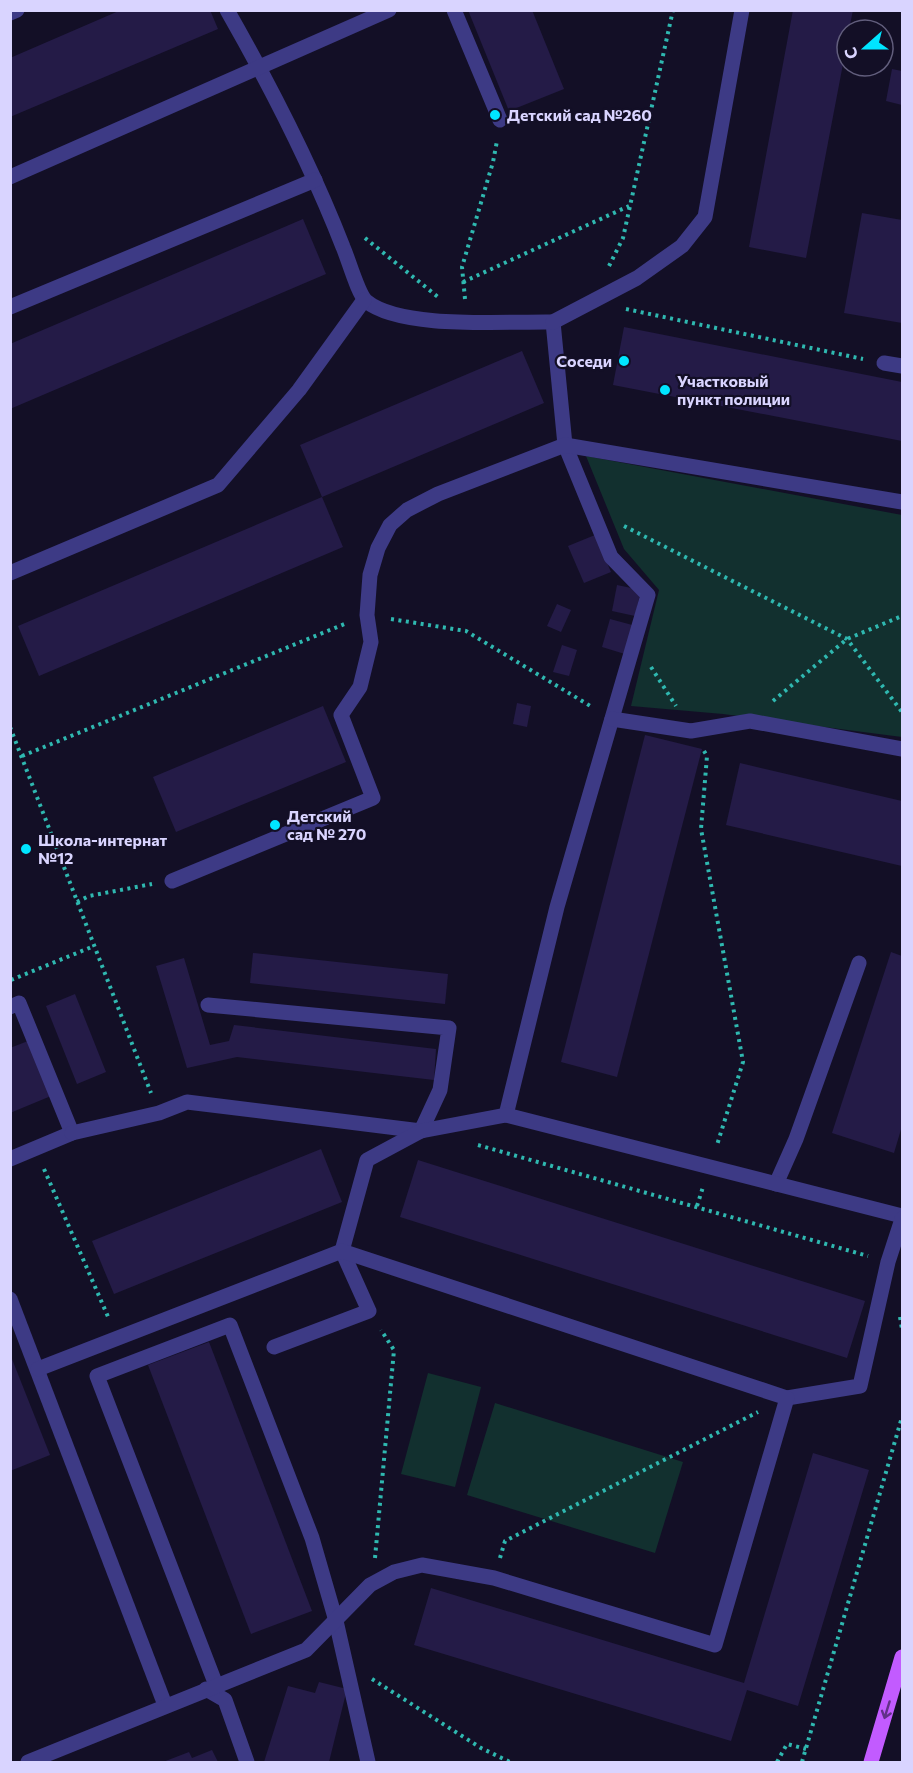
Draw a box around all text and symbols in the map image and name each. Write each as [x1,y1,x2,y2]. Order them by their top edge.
north arrow [835,18,895,78]
text: С [840,45,861,62]
place label: Детский сад №260 [507,105,652,124]
marker: Детский сад №260 [488,108,502,122]
place label: Соседи [556,351,612,370]
marker: Соседи [617,354,631,368]
place label: Участковый пункт полиции [677,371,790,408]
marker: Участковый пункт полиции [658,383,672,397]
place label: Детский сад № 270 [287,806,366,843]
marker: Детский сад № 270 [268,818,282,832]
place label: Школа-интернат №12 [38,830,168,867]
marker: Школа-интернат №12 [19,842,33,856]
one-way arrow [881,1700,892,1719]

